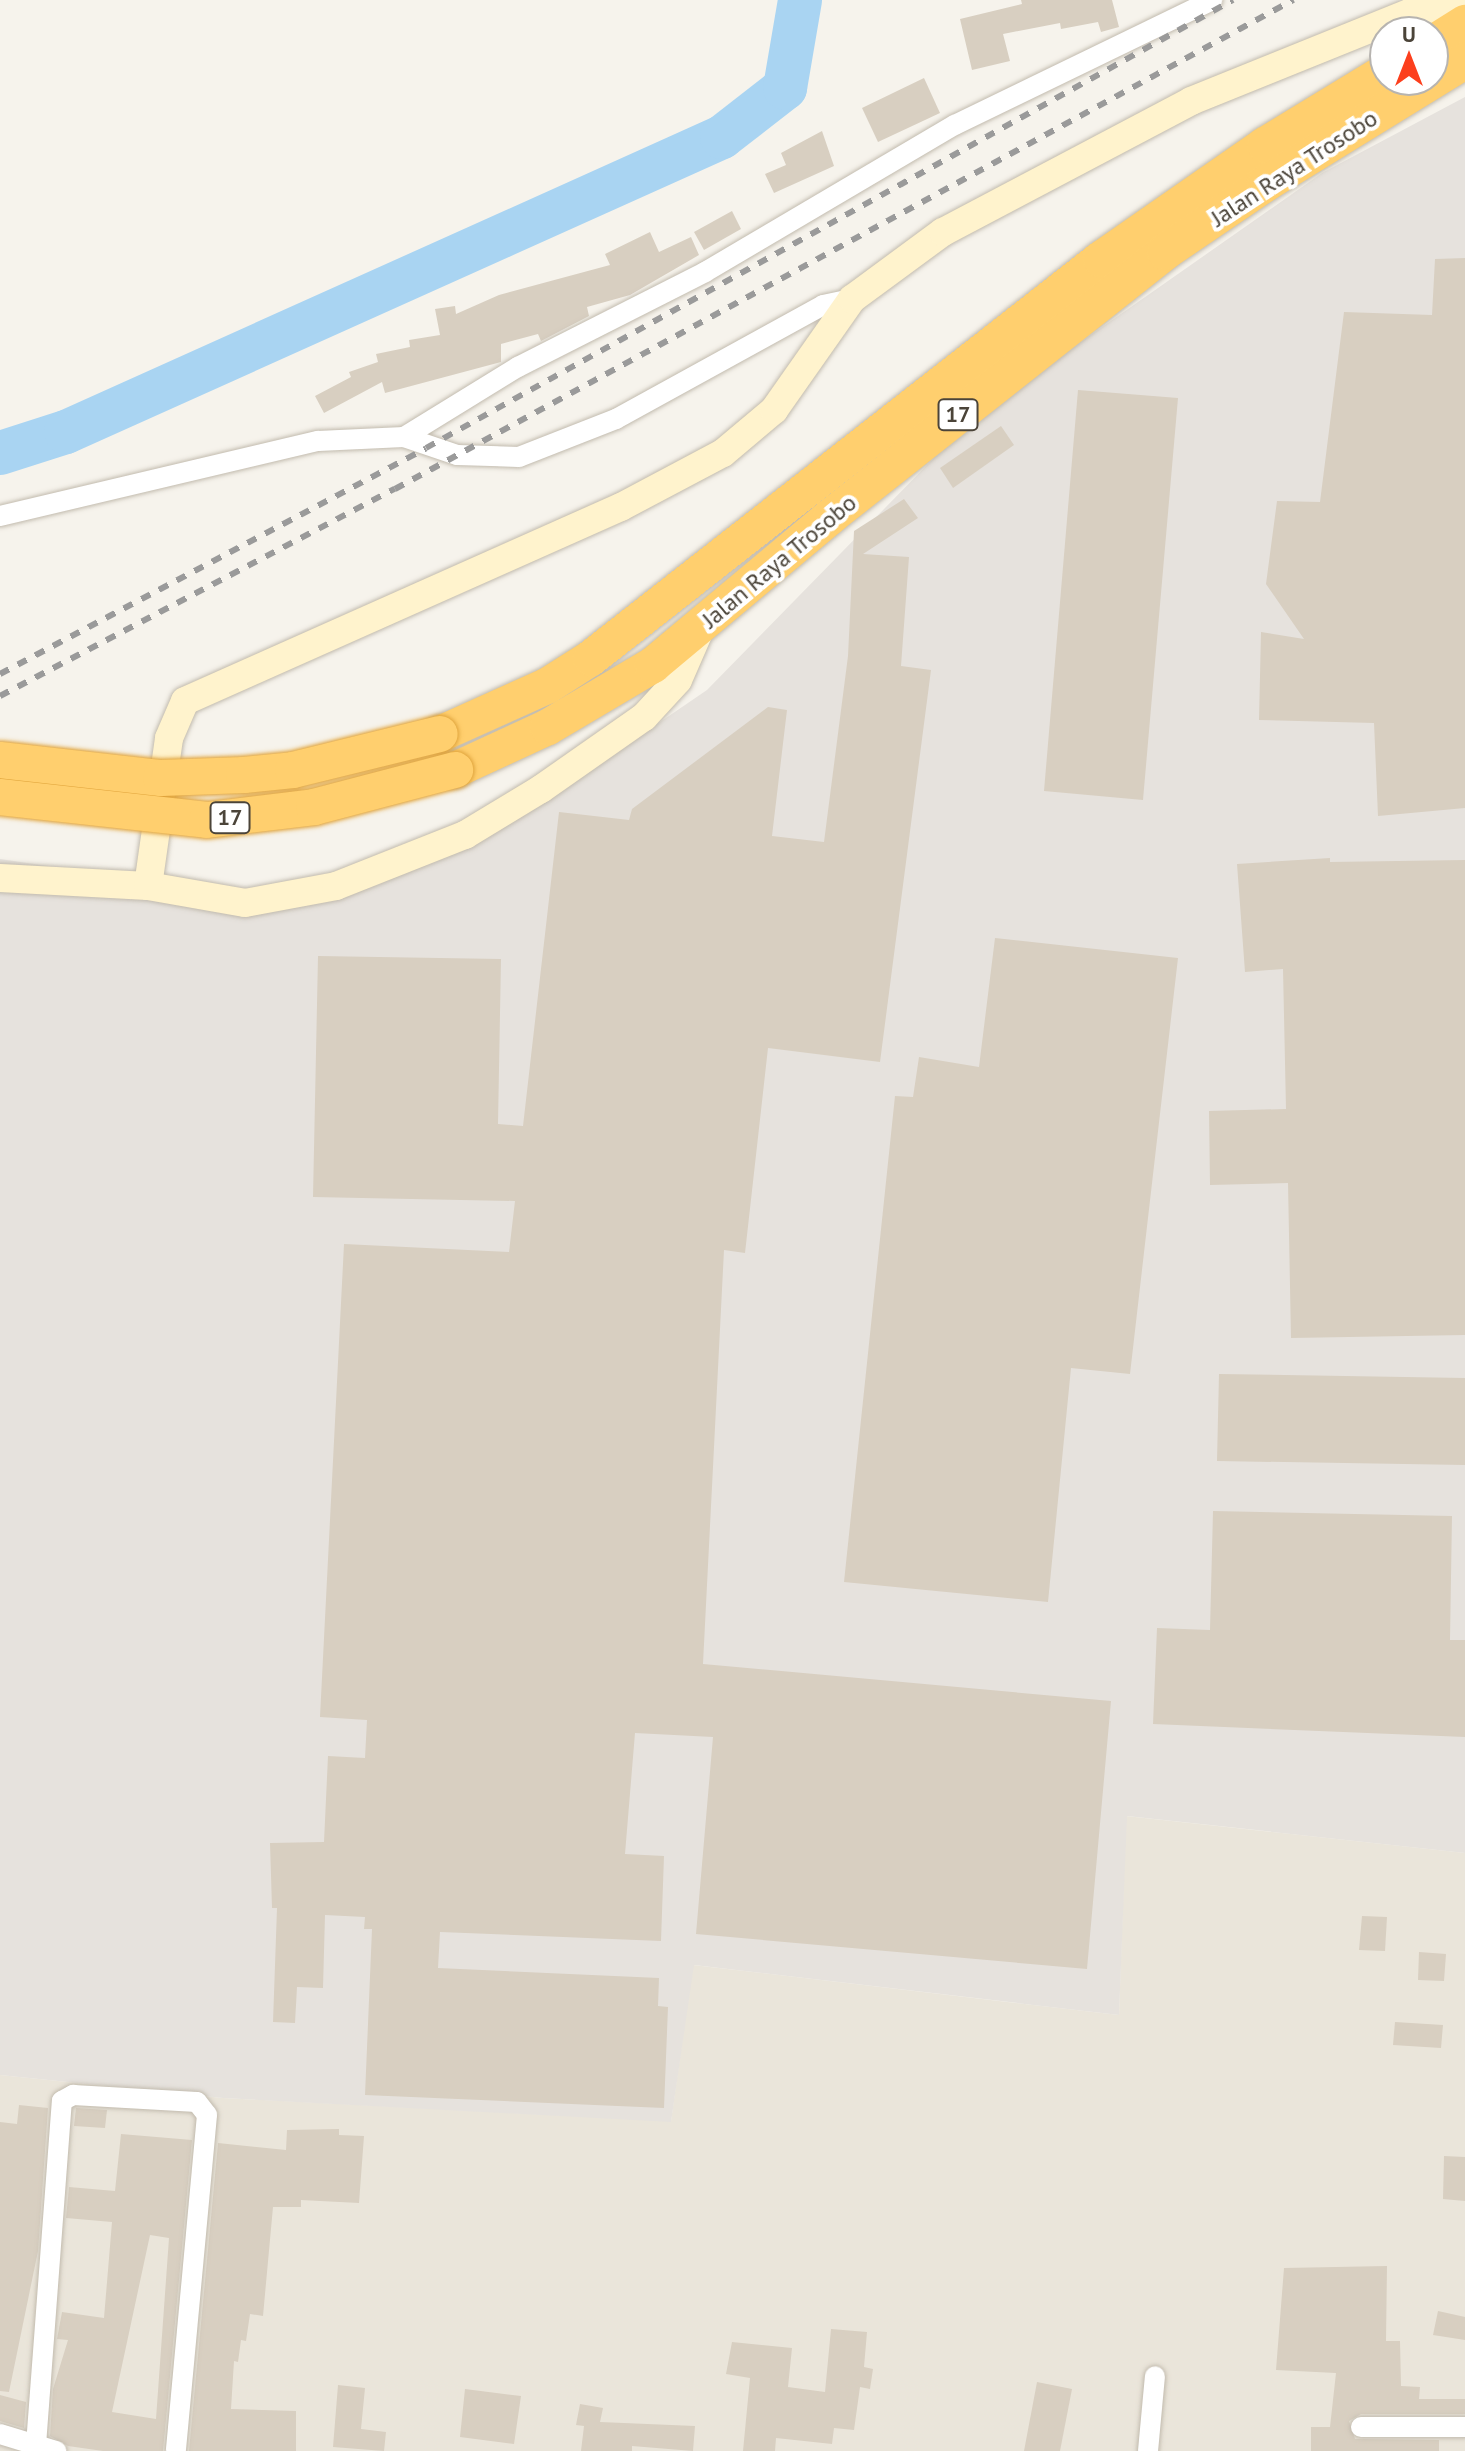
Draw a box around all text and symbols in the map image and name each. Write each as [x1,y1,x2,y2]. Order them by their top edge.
north arrow [1369,16,1449,96]
text: U [1402,20,1416,48]
street label: Jalan Raya Trosobo [1205,103,1383,233]
road number: 17 [936,397,980,433]
street label: Jalan Raya Trosobo [696,488,862,634]
road number: 17 [208,800,252,836]

